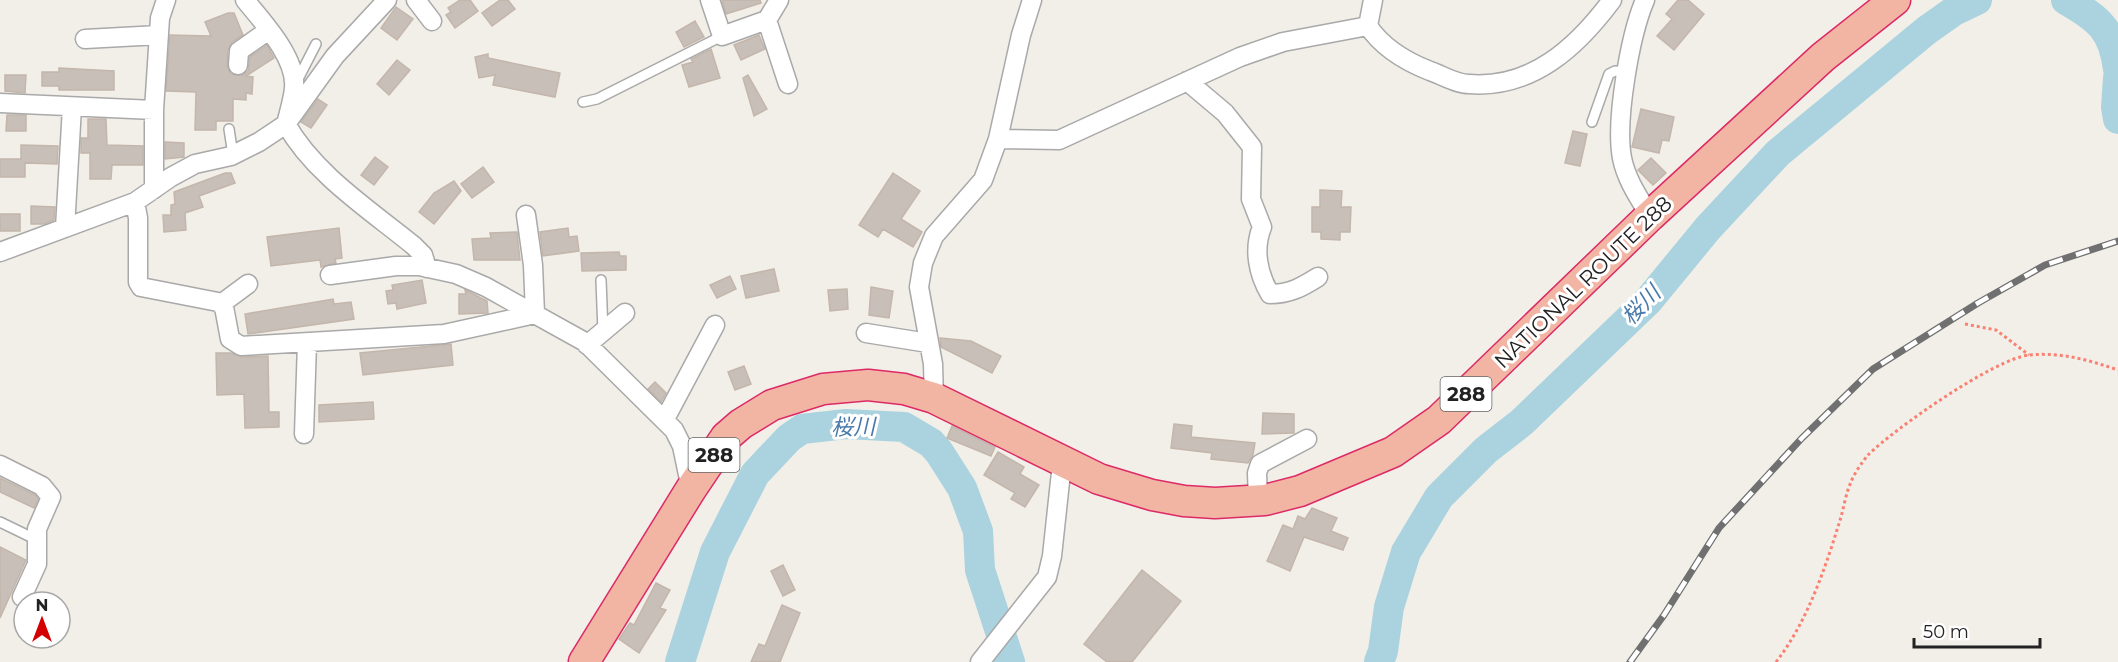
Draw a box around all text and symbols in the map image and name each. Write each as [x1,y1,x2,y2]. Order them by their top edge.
street label: NATIONAL ROUTE 288 [1489,191,1677,373]
water label: 桜川 [1616,278,1667,330]
road number: 288 [1440,377,1492,411]
water label: 桜川 [831,413,877,441]
road number: 288 [688,438,740,472]
north arrow [12,590,72,650]
text: N [36,596,48,615]
scale bar [1914,611,2040,649]
text: 50 m [1923,621,1969,643]

